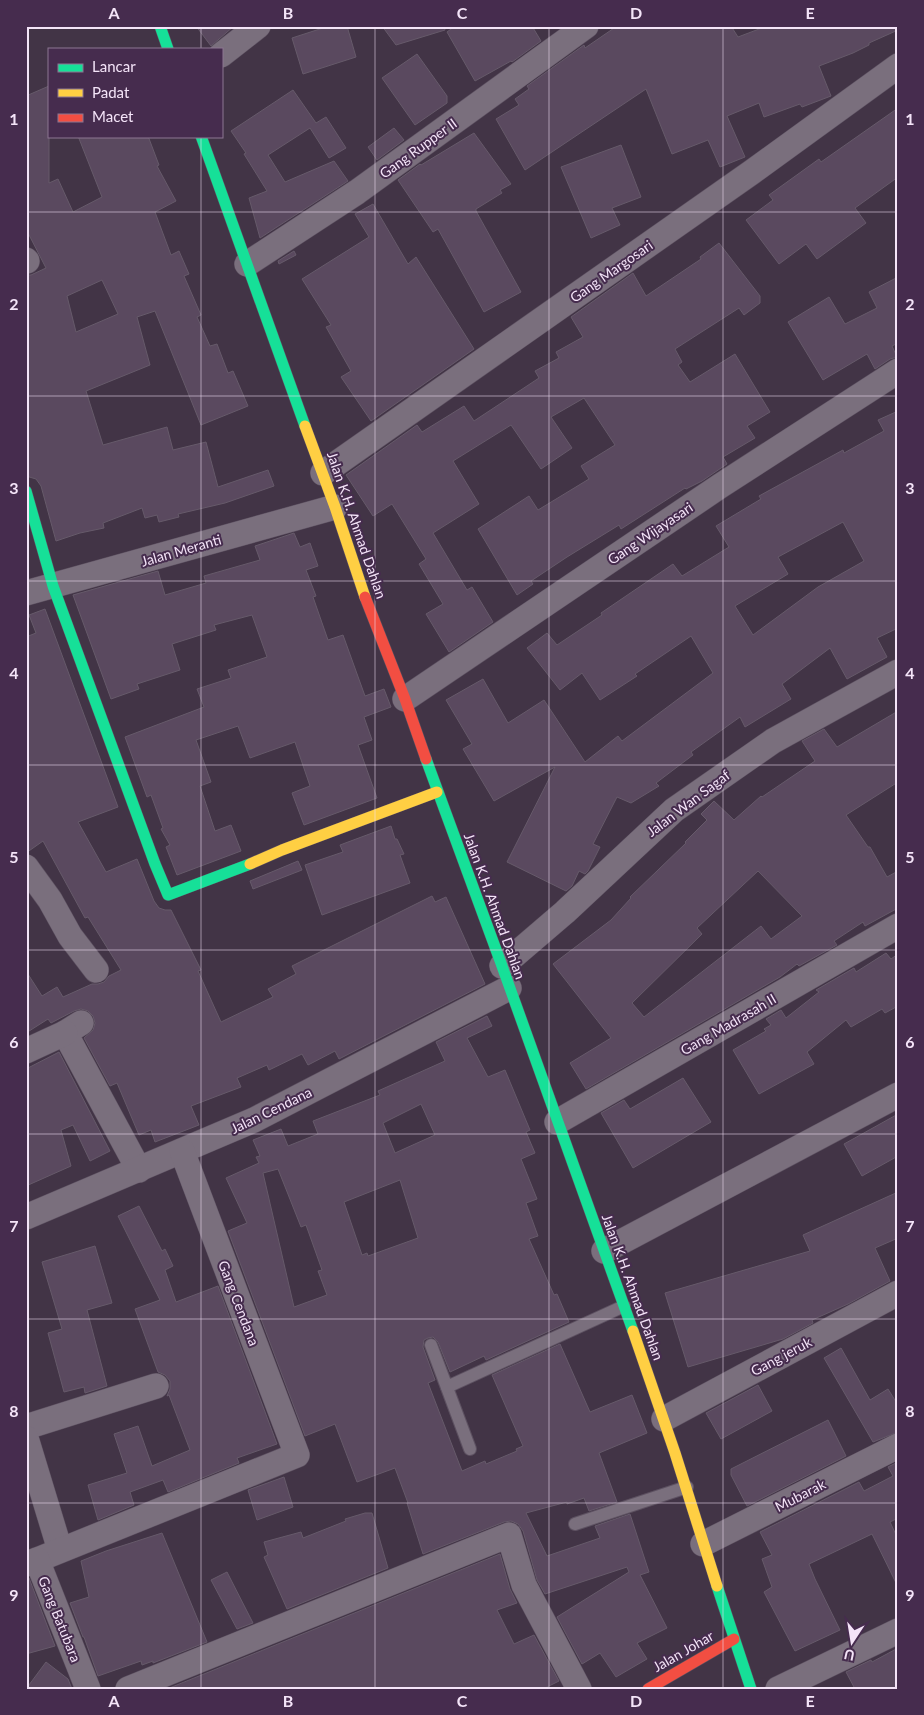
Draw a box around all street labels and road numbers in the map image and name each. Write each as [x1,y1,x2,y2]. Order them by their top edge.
street label: Gang Rupper II [376,114,460,182]
street label: Gang Margosari [566,236,656,306]
street label: Jalan K.H. Ahmad Dahlan [324,449,390,601]
street label: Gang Wijayasari [604,498,696,568]
street label: Jalan Meranti [139,530,223,570]
street label: Jalan Wan Sagaf [643,766,733,840]
street label: Jalan K.H. Ahmad Dahlan [461,831,529,981]
street label: Gang Madrasah II [677,990,779,1058]
street label: Jalan Cendana [228,1083,314,1137]
street label: Jalan K.H. Ahmad Dahlan [599,1212,667,1362]
street label: Gang Cendana [215,1258,263,1348]
street label: Gang jeruk [748,1332,815,1379]
street label: Mubarak [772,1475,829,1515]
street label: Gang Batubara [35,1574,85,1664]
street label: Jalan Johar [650,1627,716,1675]

